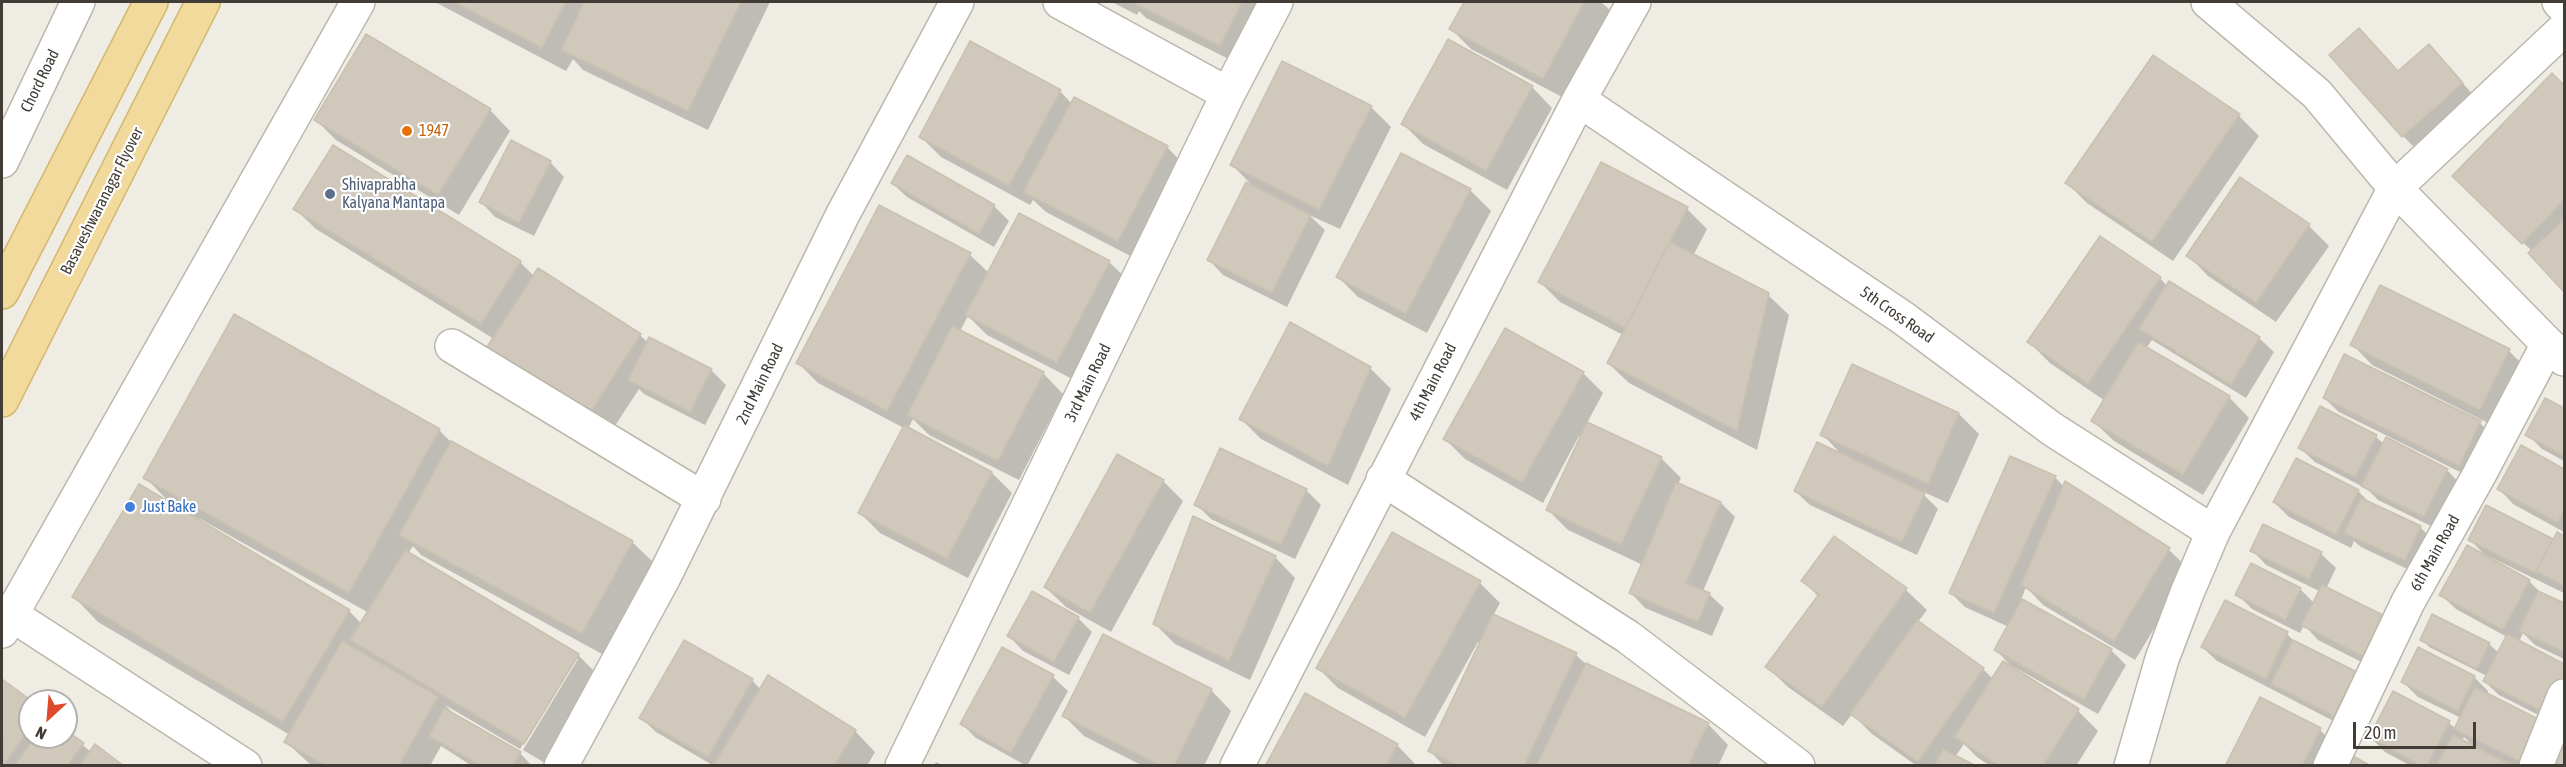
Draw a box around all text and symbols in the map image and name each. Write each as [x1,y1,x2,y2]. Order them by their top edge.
street label: Chord Road [17,46,63,116]
place label: 1947 [419,121,449,141]
street label: Basaveshwaranagar Flyover [57,124,147,278]
marker: 1947 [400,124,414,138]
place label: Shivaprabha Kalyana Mantapa [342,175,445,213]
marker: Shivaprabha Kalyana Mantapa [323,187,337,201]
street label: 5th Cross Road [1856,283,1938,347]
street label: 4th Main Road [1405,340,1461,424]
street label: 2nd Main Road [732,341,788,427]
street label: 3rd Main Road [1061,341,1115,425]
place label: Just Bake [142,497,196,517]
marker: Just Bake [123,500,137,514]
street label: 6th Main Road [2406,511,2464,595]
north arrow [18,689,78,749]
scale bar [2356,710,2479,748]
text: 20 m [2364,722,2396,743]
text: N [33,723,49,744]

